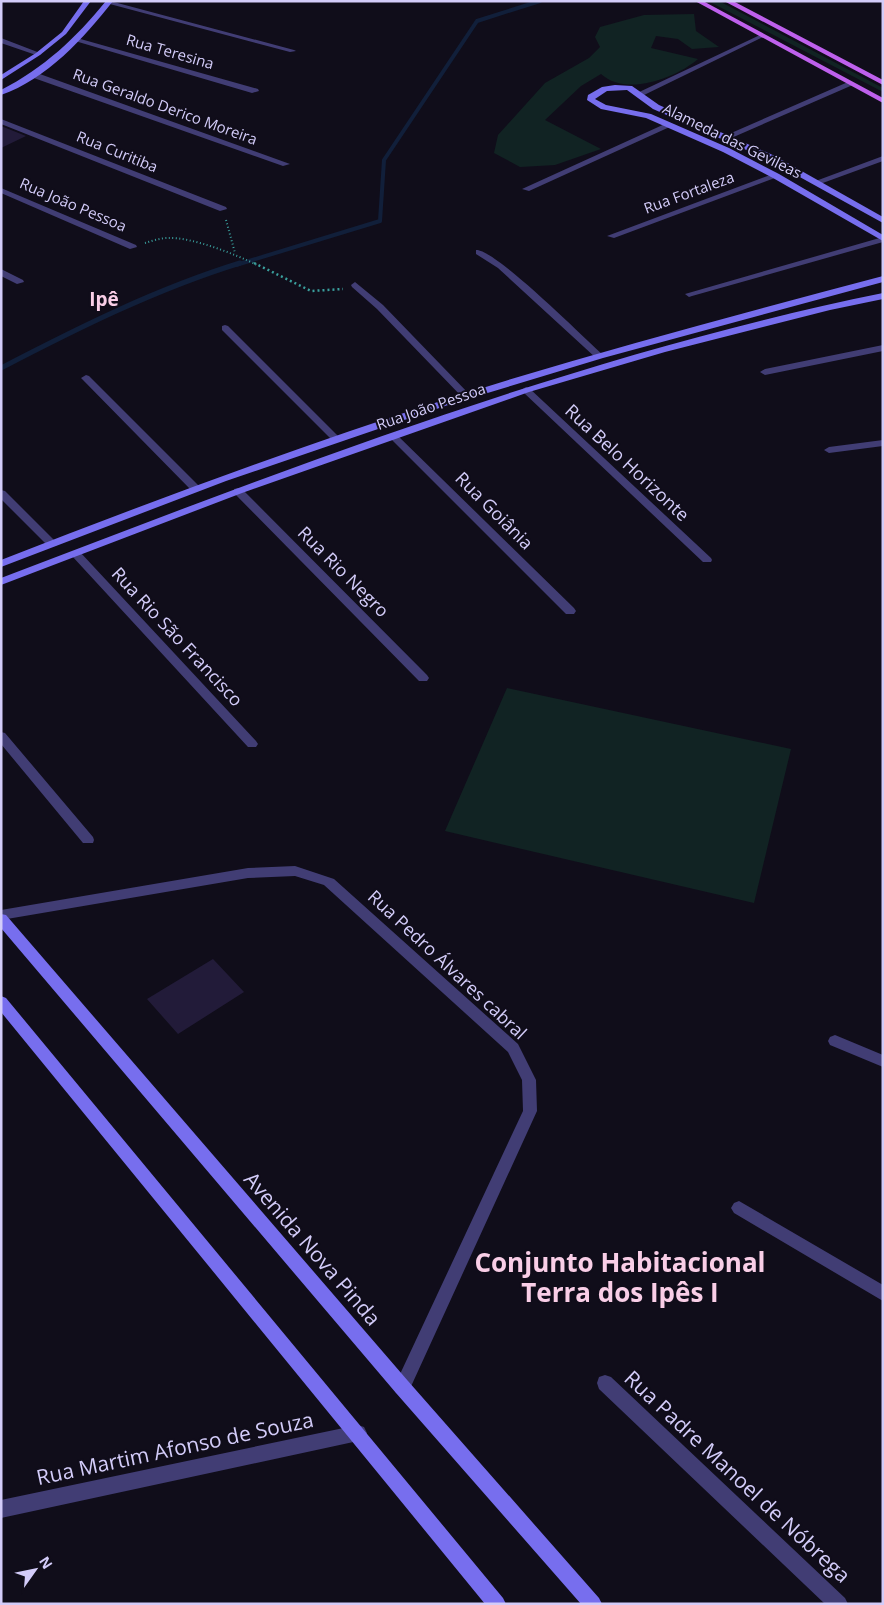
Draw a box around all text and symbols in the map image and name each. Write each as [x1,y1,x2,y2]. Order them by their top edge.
street label: Rua Teresina [124,29,216,73]
street label: Rua Geraldo Derico Moreira [70,63,260,149]
street label: Alameda das Gevileas [660,98,805,182]
street label: Rua Curitiba [74,126,161,176]
street label: Rua Fortaleza [641,166,737,218]
street label: Rua João Pessoa [17,173,130,236]
district label: Ipê [89,286,119,312]
street label: Rua João Pessoa [373,378,488,434]
street label: Rua Belo Horizonte [560,398,695,526]
street label: Rua Goiânia [451,466,539,554]
street label: Rua Rio Negro [293,521,394,622]
street label: Rua Rio São Francisco [107,561,249,711]
street label: Rua Pedro Álvares cabral [363,884,532,1044]
street label: Avenida Nova Pinda [238,1166,387,1331]
district label: Conjunto Habitacional Terra dos Ipês I [474,1244,766,1310]
street label: Rua Padre Manoel de Nóbrega [619,1364,857,1589]
street label: Rua Martim Afonso de Souza [34,1405,316,1491]
north arrow [10,1545,60,1595]
text: N [35,1553,57,1573]

